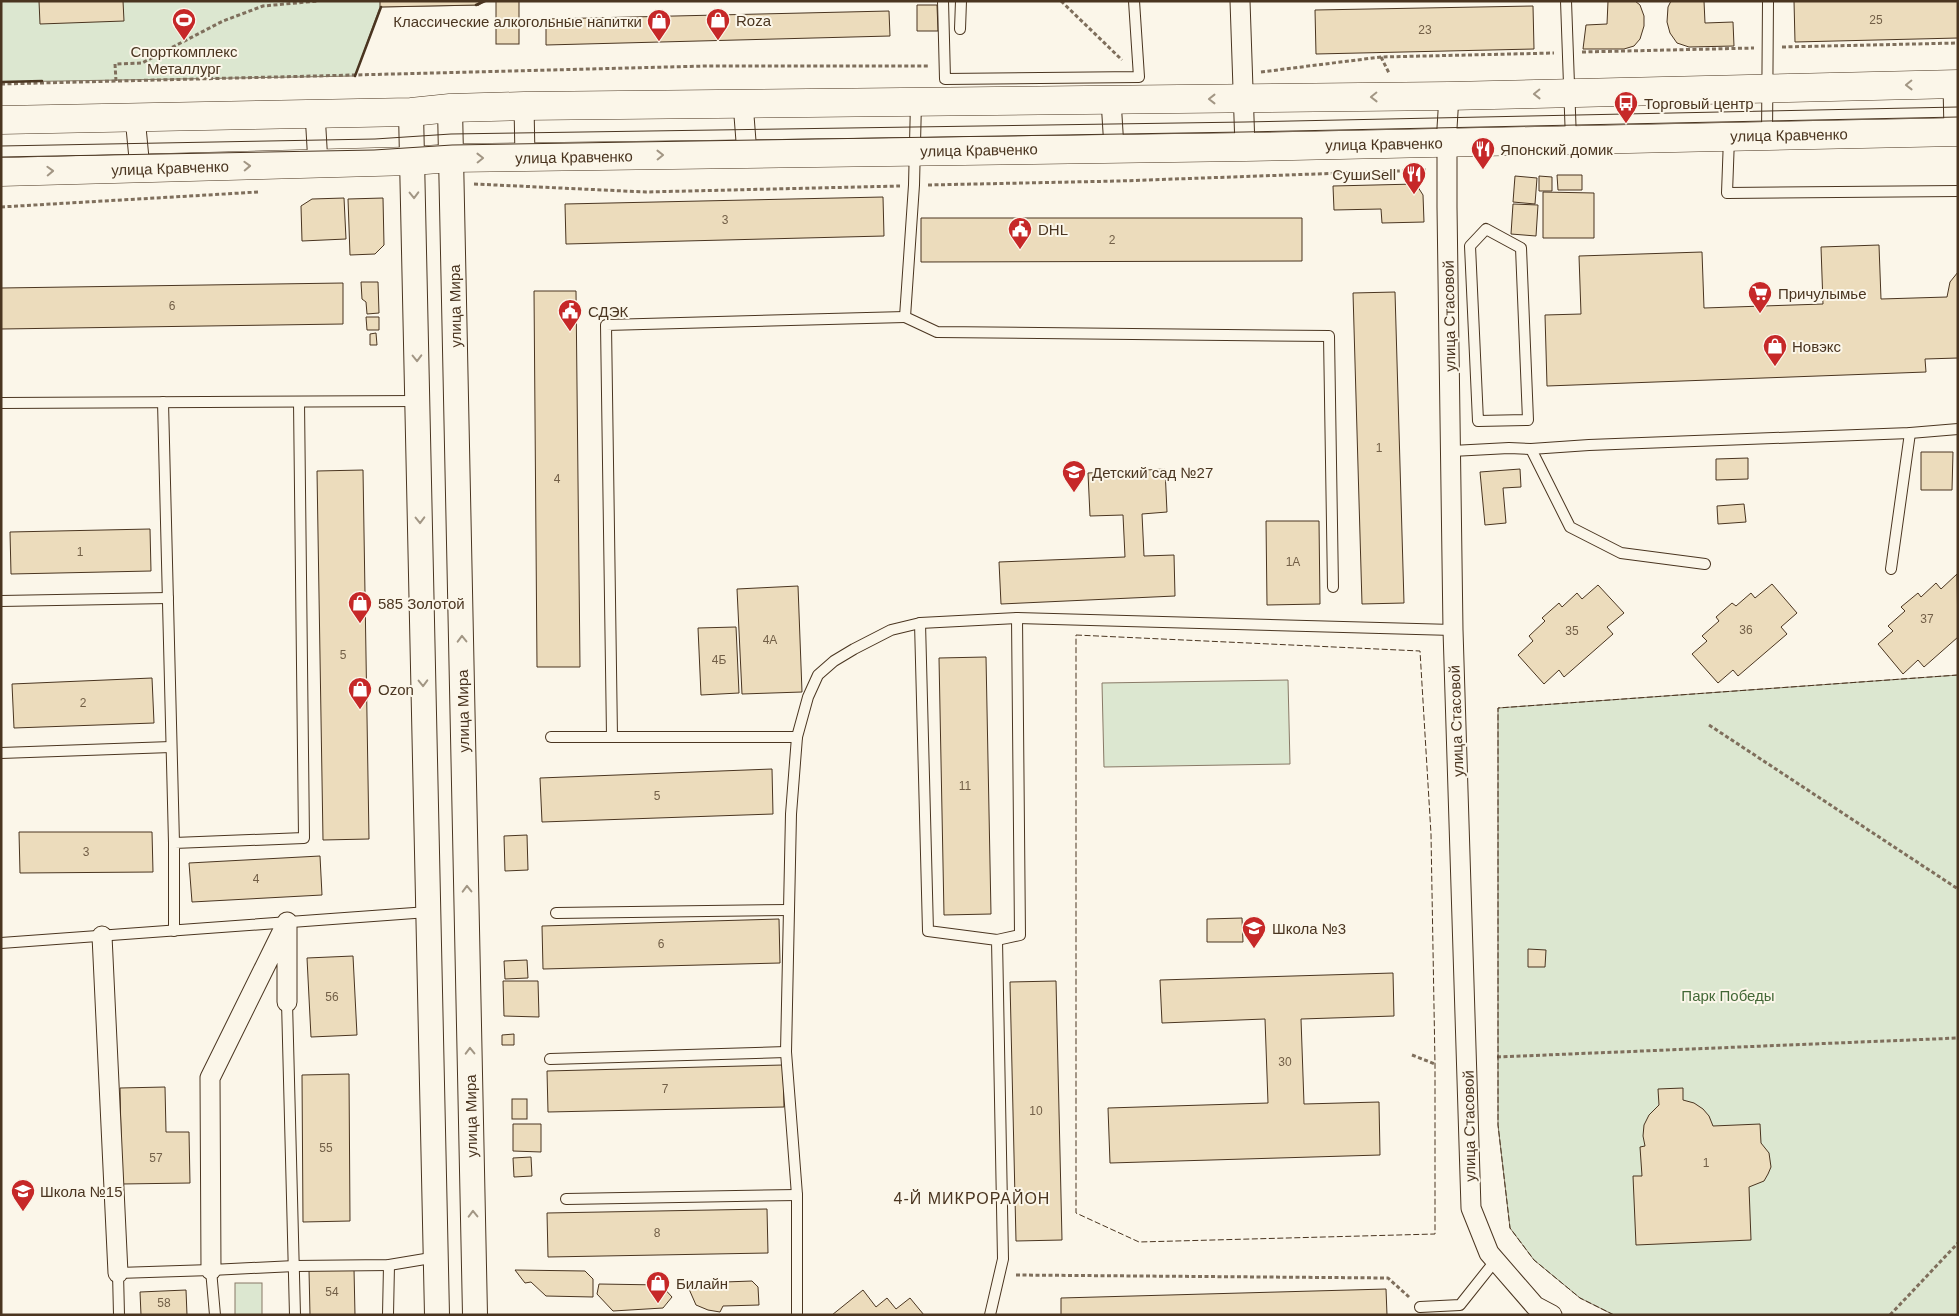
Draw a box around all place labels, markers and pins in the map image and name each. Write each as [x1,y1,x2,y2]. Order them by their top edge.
sports icon: Спорткомплекс Металлург [171,7,197,41]
shop icon: Roza [705,7,731,41]
shop icon: Классические алкогольные напитки [646,8,672,42]
place label: Roza [736,12,772,29]
place label: Классические алкогольные напитки [393,13,642,30]
place label: Спорткомплекс Металлург [130,43,238,77]
bus stop icon: Торговый центр [1613,90,1639,124]
place label: Торговый центр [1644,95,1754,112]
restaurant icon: Японский домик [1470,136,1496,170]
place label: Японский домик [1500,141,1613,158]
restaurant icon: СушиSell [1401,161,1427,195]
place label: СушиSell [1332,166,1396,183]
public building icon: DHL [1007,216,1033,250]
place label: DHL [1038,221,1068,238]
supermarket icon: Причулымье [1747,280,1773,314]
place label: Причулымье [1778,285,1867,302]
public building icon: СДЭК [557,298,583,332]
place label: СДЭК [588,303,628,320]
shop icon: Новэкс [1762,333,1788,367]
place label: Новэкс [1792,338,1842,355]
school or university icon: Детский сад №27 [1061,459,1087,493]
place label: Детский сад №27 [1092,464,1213,481]
shop icon: 585 Золотой [347,590,373,624]
place label: 585 Золотой [378,595,465,612]
shop icon: Ozon [347,676,373,710]
place label: Ozon [378,681,414,698]
school or university icon: Школа №3 [1241,915,1267,949]
place label: Школа №3 [1272,920,1346,937]
school or university icon: Школа №15 [10,1178,36,1212]
place label: Школа №15 [40,1183,123,1200]
shop icon: Билайн [645,1270,671,1304]
place label: Билайн [676,1275,728,1292]

